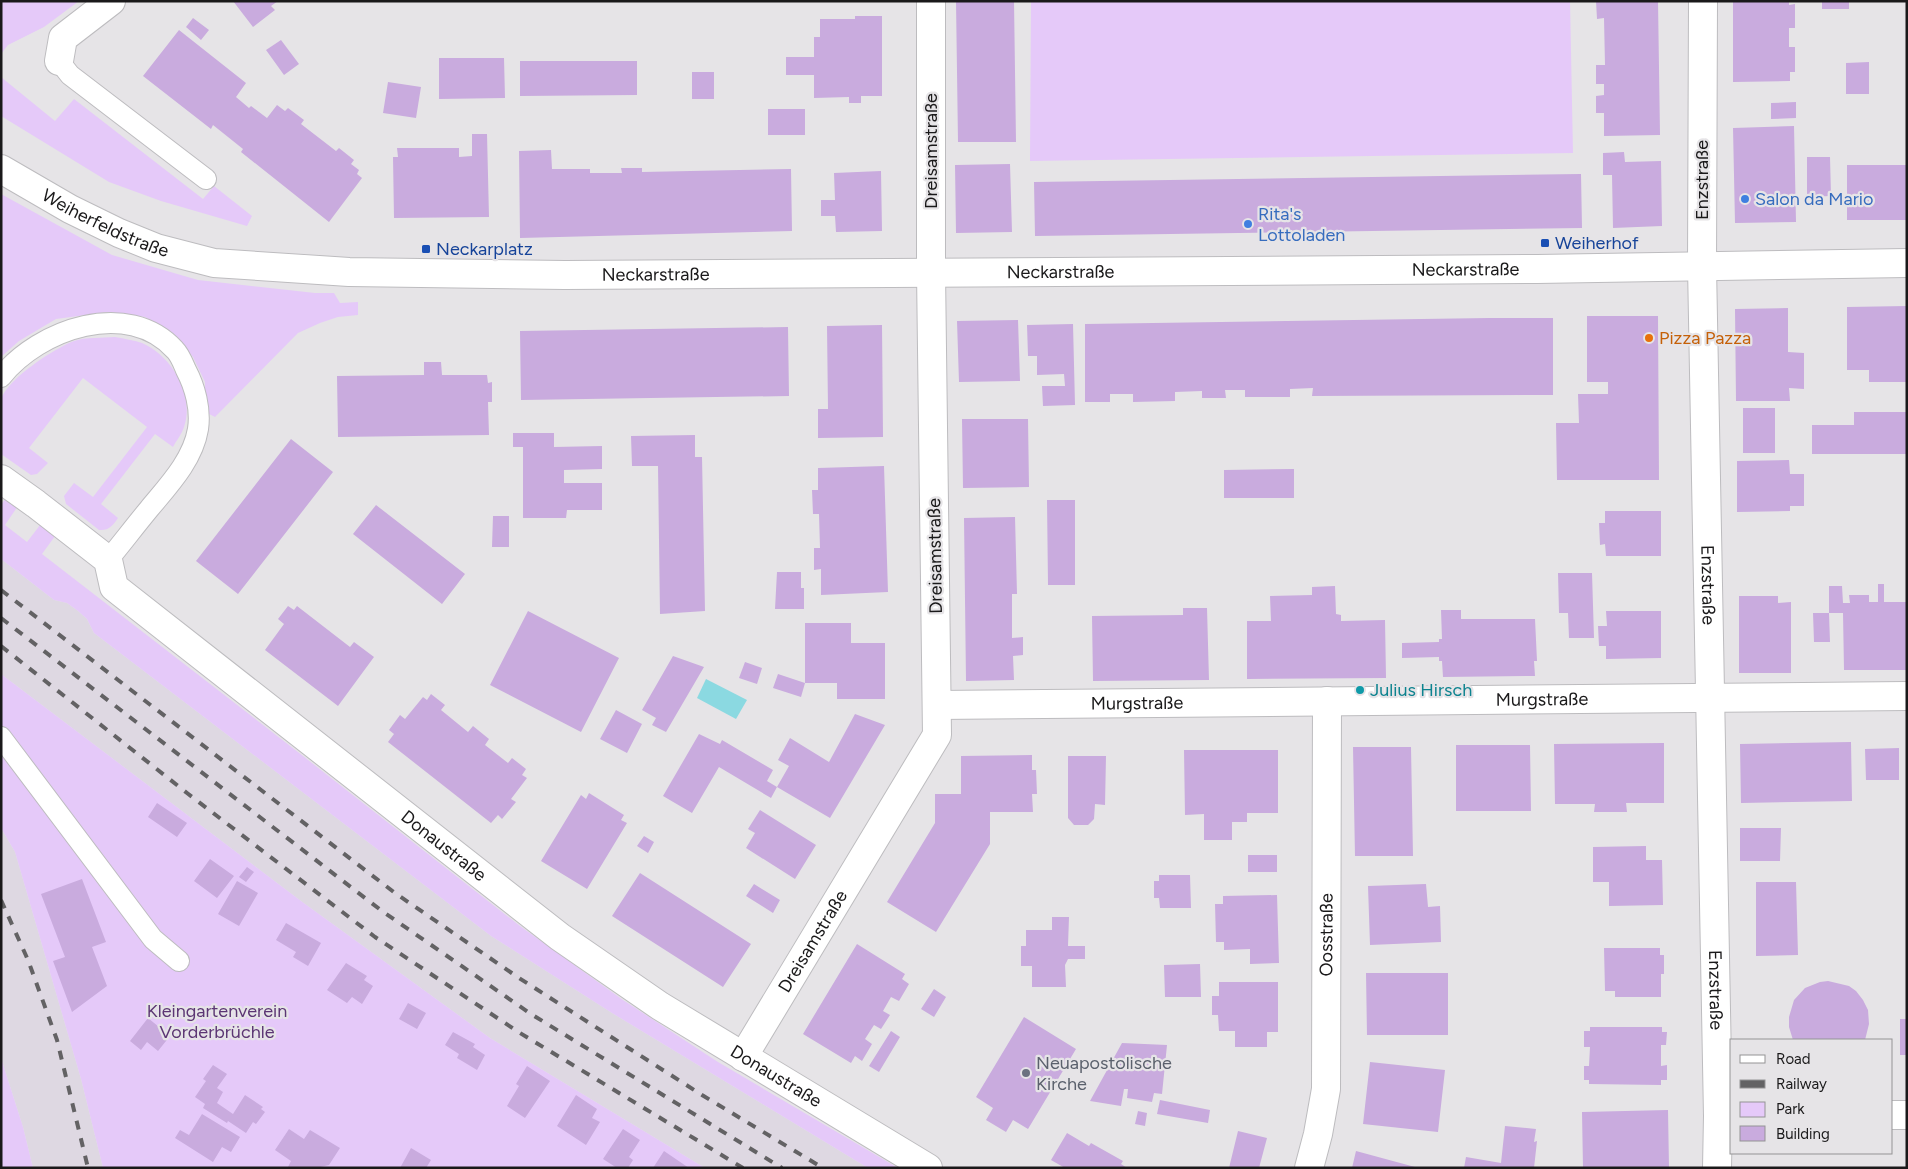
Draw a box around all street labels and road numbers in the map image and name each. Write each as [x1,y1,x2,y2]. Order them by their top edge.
street label: Dreisamstraße [920,93,942,209]
street label: Enzstraße [1691,140,1713,220]
street label: Weiherfeldstraße [38,184,171,262]
street label: Neckarstraße [1412,258,1520,281]
street label: Neckarstraße [1007,261,1115,283]
street label: Neckarstraße [602,263,710,286]
street label: Dreisamstraße [923,498,947,614]
street label: Enzstraße [1696,545,1720,625]
street label: Murgstraße [1496,688,1588,711]
street label: Murgstraße [1091,692,1183,715]
street label: Donaustraße [397,805,491,886]
street label: Dreisamstraße [773,886,852,997]
street label: Oosstraße [1315,893,1338,977]
street label: Enzstraße [1704,950,1727,1030]
street label: Donaustraße [727,1040,826,1112]

